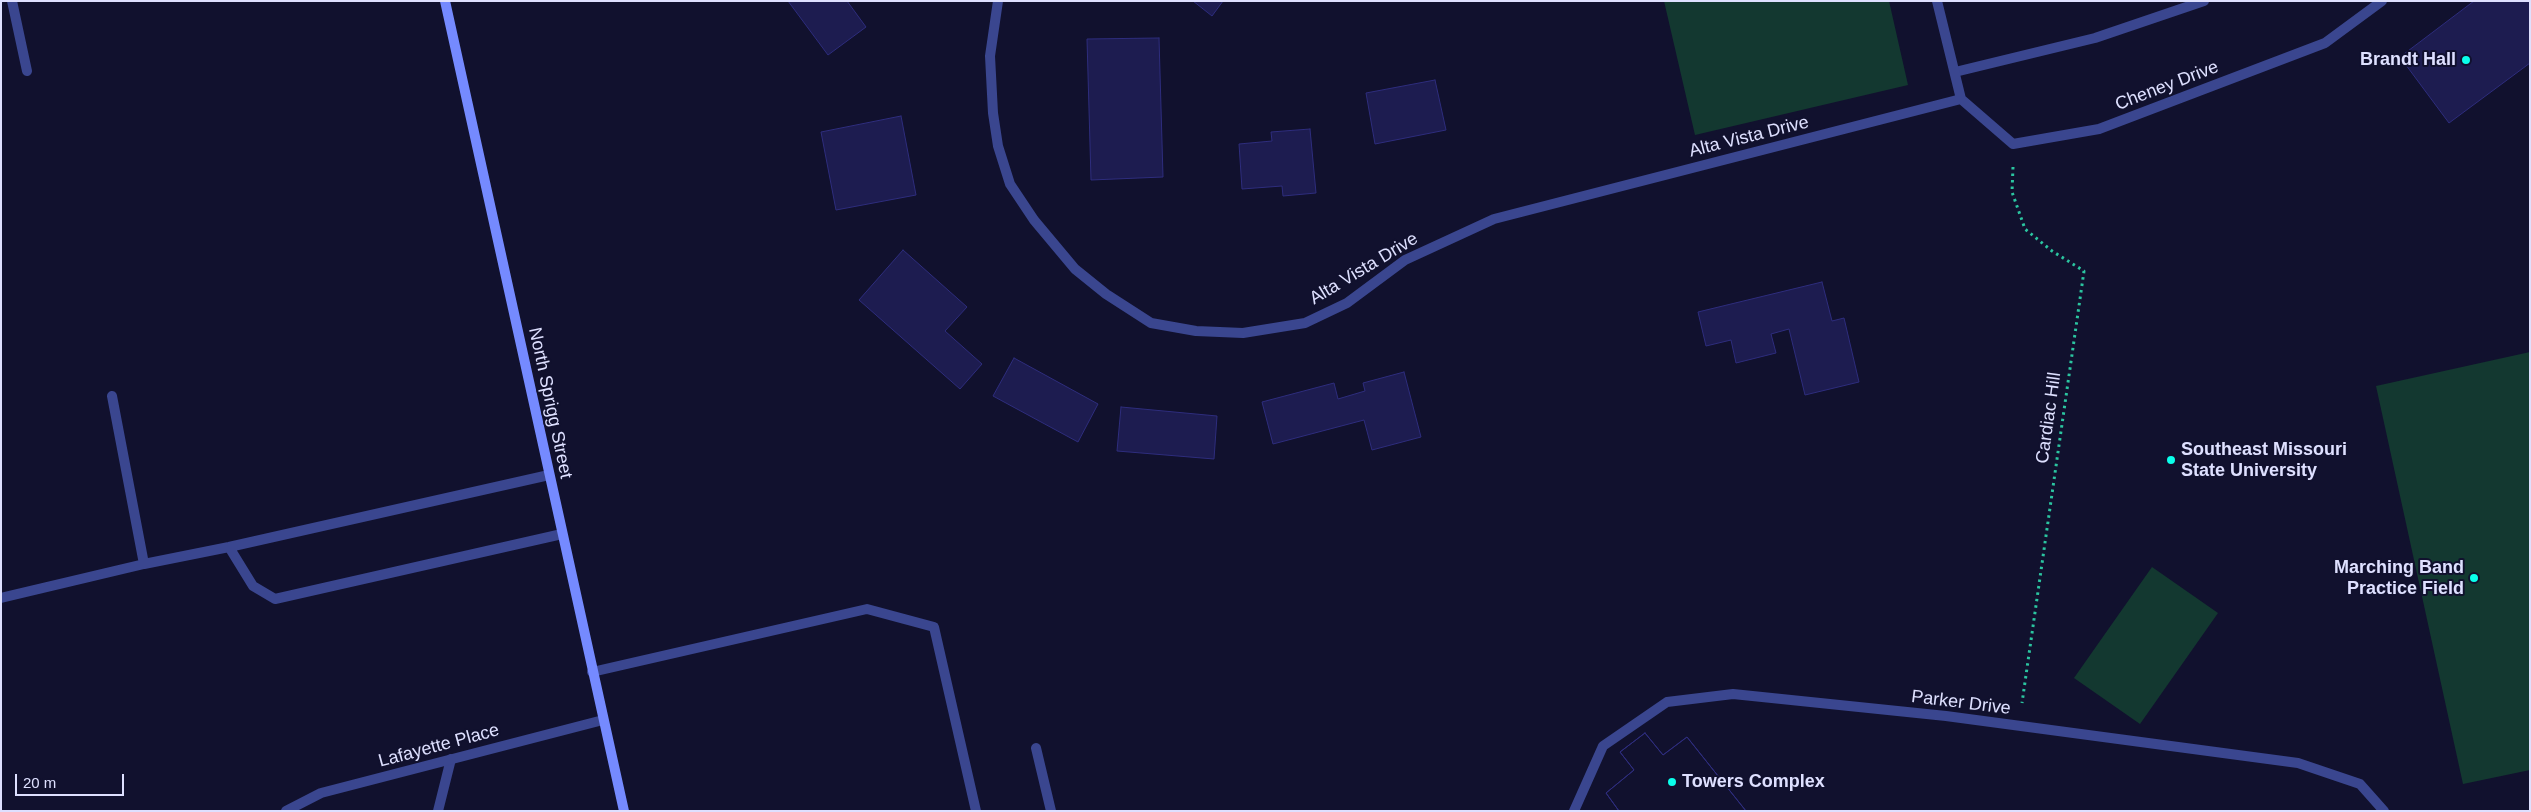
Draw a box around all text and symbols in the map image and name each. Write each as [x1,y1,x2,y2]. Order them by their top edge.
place label: Brandt Hall [2360,49,2456,71]
marker: Brandt Hall [2460,54,2472,66]
street label: Cheney Drive [2112,56,2222,116]
street label: Alta Vista Drive [1687,112,1811,162]
street label: Alta Vista Drive [1306,228,1422,310]
street label: North Sprigg Street [523,325,577,481]
street label: Cardiac Hill [2032,371,2066,465]
place label: Southeast Missouri State University [2181,439,2347,482]
marker: Southeast Missouri State University [2165,454,2177,466]
place label: Marching Band Practice Field [2334,557,2464,600]
marker: Marching Band Practice Field [2468,572,2480,584]
street label: Parker Drive [1910,686,2012,720]
street label: Lafayette Place [376,720,502,772]
scale bar [18,764,126,796]
place label: Towers Complex [1682,771,1825,793]
text: 20 m [23,774,56,791]
marker: Towers Complex [1666,776,1678,788]

